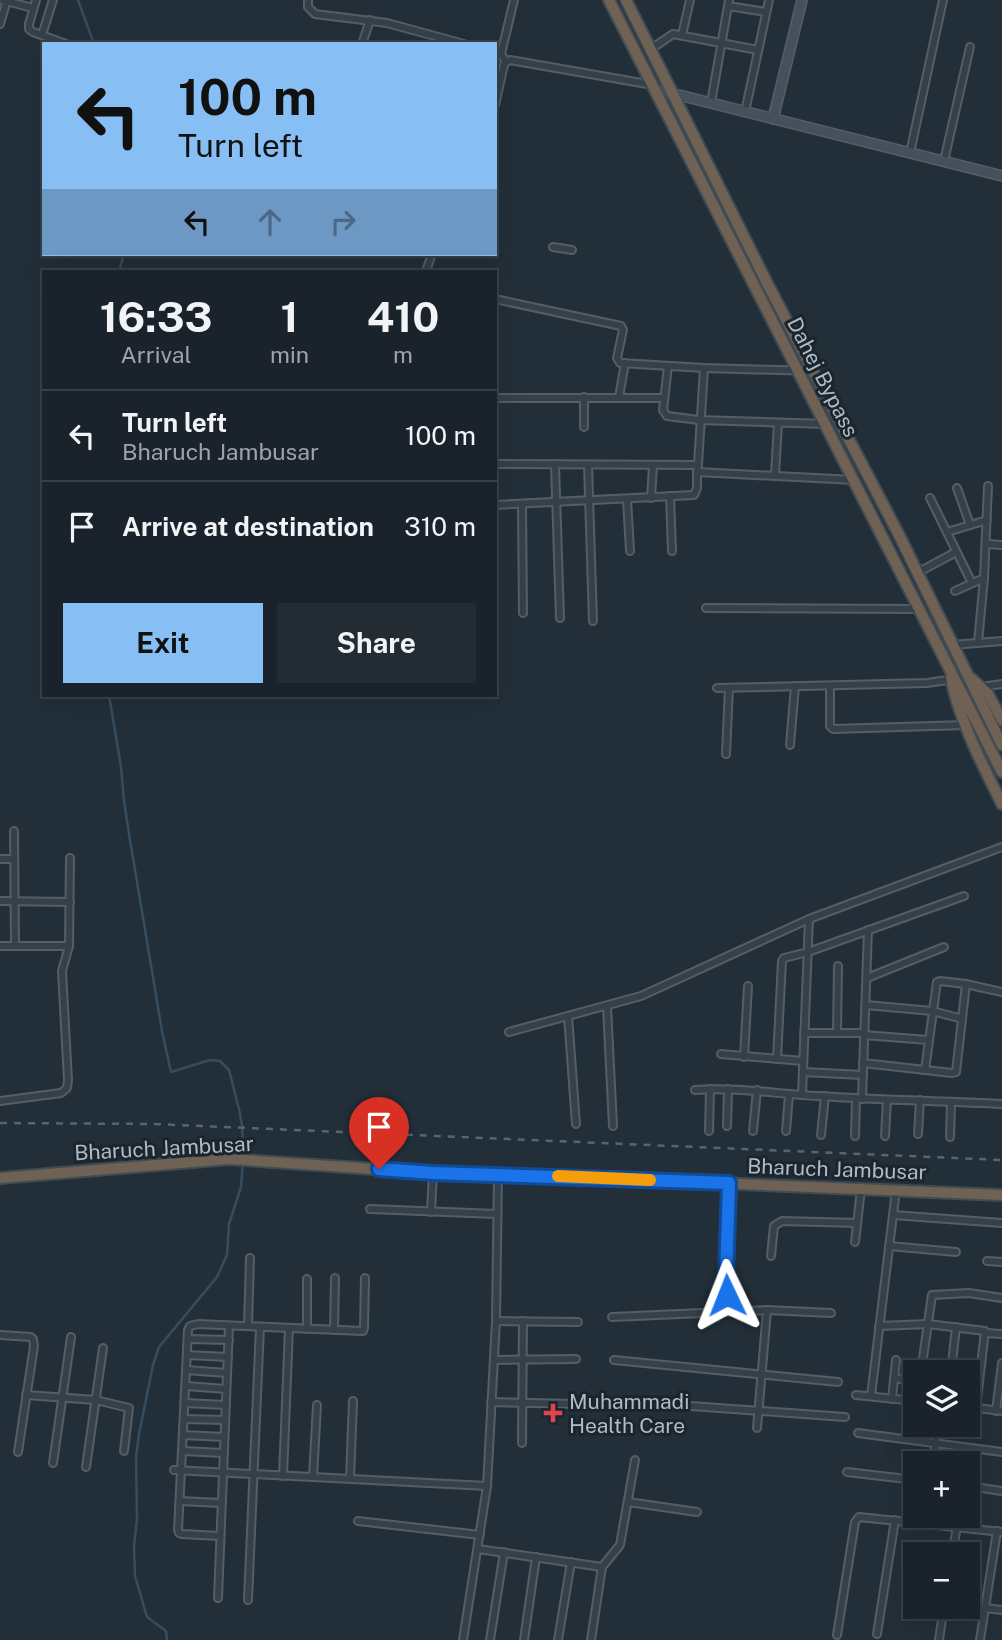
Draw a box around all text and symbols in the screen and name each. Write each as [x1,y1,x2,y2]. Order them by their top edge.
text: 100 m [178,68,317,126]
icon: left [63,70,154,161]
text: Turn left [178,127,303,164]
icon: left [178,203,216,241]
icon: ahead [251,203,289,241]
icon: right [324,203,362,241]
text: 16:33 [100,292,212,341]
text: 1 [281,292,299,341]
text: 410 [367,292,439,341]
street label: Dahej Bypass [782,313,864,441]
text: Arrival [121,341,192,368]
text: min [270,341,309,368]
text: m [393,341,413,368]
text: Turn left [122,407,227,438]
icon: left [63,417,101,455]
text: 100 m [405,420,476,451]
text: Bharuch Jambusar [122,438,319,465]
icon: arrive [63,508,101,546]
text: Arrive at destination [122,511,374,542]
text: 310 m [404,511,476,542]
button: Exit [63,603,263,683]
button: Share [277,603,476,683]
pin [349,1097,409,1169]
icon: arrive [360,1108,398,1146]
street label: Bharuch Jambusar [74,1131,254,1165]
street label: Bharuch Jambusar [747,1153,927,1185]
position arrow [690,1258,764,1332]
map controls [903,1360,980,1619]
button: layers [903,1360,980,1437]
place label: Muhammadi Health Care [569,1389,689,1438]
marker: Muhammadi Health Care [543,1403,563,1423]
button: + [903,1451,980,1528]
button: − [903,1542,980,1619]

